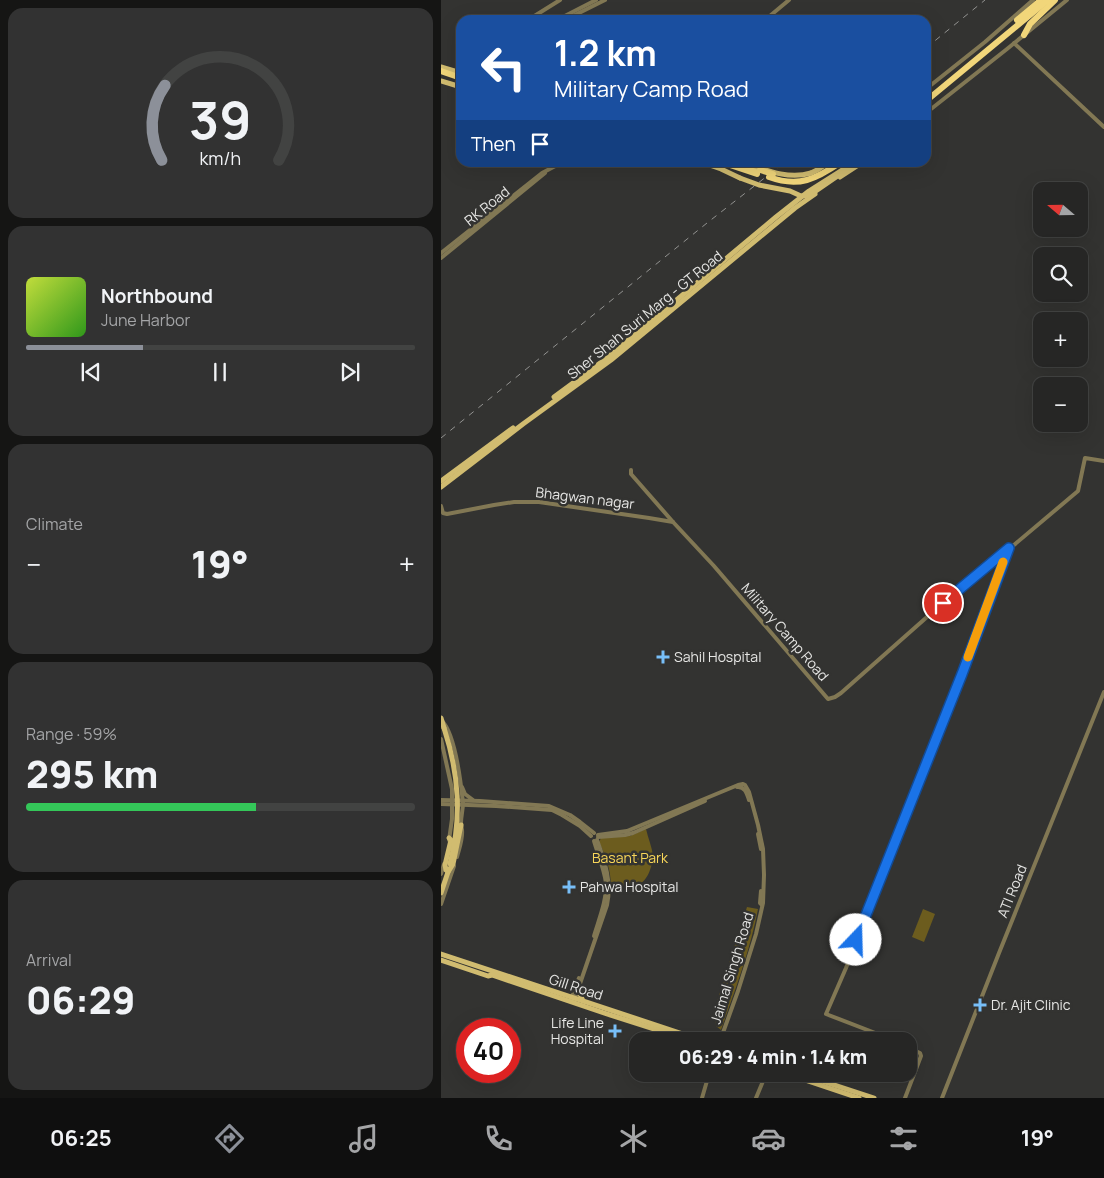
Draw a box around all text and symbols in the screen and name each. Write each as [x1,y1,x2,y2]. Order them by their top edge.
text: 1.2 km [554,29,657,77]
icon: left [471,35,536,100]
text: Military Camp Road [554,74,749,104]
text: 39 [189,84,252,155]
icon: arrive [526,130,554,158]
text: Then [471,131,516,157]
text: km/h [200,146,241,170]
street label: RK Road [460,182,513,230]
north arrow [1033,182,1089,238]
map controls [1033,182,1088,432]
street label: Sher Shah Suri Marg - GT Road [563,246,726,383]
button: search [1033,247,1088,302]
text: Northbound [101,283,213,309]
text: June Harbor [101,309,190,331]
button: + [1033,312,1088,367]
icon: previous [77,358,105,386]
icon: pause [206,358,234,386]
icon: next [336,358,364,386]
button: − [1033,377,1088,432]
street label: Bhagwan nagar [535,482,636,513]
text: Climate [26,513,83,535]
text: 19° [191,537,249,589]
text: − [26,545,41,583]
text: + [399,545,415,583]
street label: Military Camp Road [738,579,833,685]
pin [922,582,964,624]
icon: arrive [929,589,957,617]
place label: Sahil Hospital [674,647,761,666]
marker: Sahil Hospital [656,650,670,664]
text: Range · 59% [26,723,117,745]
text: 295 km [26,747,158,799]
park label: Basant Park [592,848,669,867]
street label: ATI Road [992,861,1031,920]
place label: Pahwa Hospital [580,877,678,896]
marker: Pahwa Hospital [562,880,576,894]
street label: Jaimal Singh Road [705,910,758,1026]
position arrow [829,913,881,965]
text: Arrival [26,949,72,971]
street label: Gill Road [547,969,606,1004]
text: 06:29 [26,973,135,1025]
place label: Dr. Ajit Clinic [991,995,1071,1014]
marker: Dr. Ajit Clinic [973,998,987,1012]
place label: Life Line Hospital [551,1013,604,1048]
speed limit sign: 40 [456,1018,521,1083]
marker: Life Line Hospital [608,1024,622,1038]
text: 06:29 · 4 min · 1.4 km [679,1044,867,1070]
icon: directions [212,1121,247,1156]
icon: music [346,1121,381,1156]
icon: phone [481,1121,516,1156]
icon: climate [616,1121,651,1156]
icon: car [751,1121,786,1156]
icon: filters [886,1121,921,1156]
text: 06:25 [50,1123,112,1153]
text: 19° [1021,1123,1054,1153]

